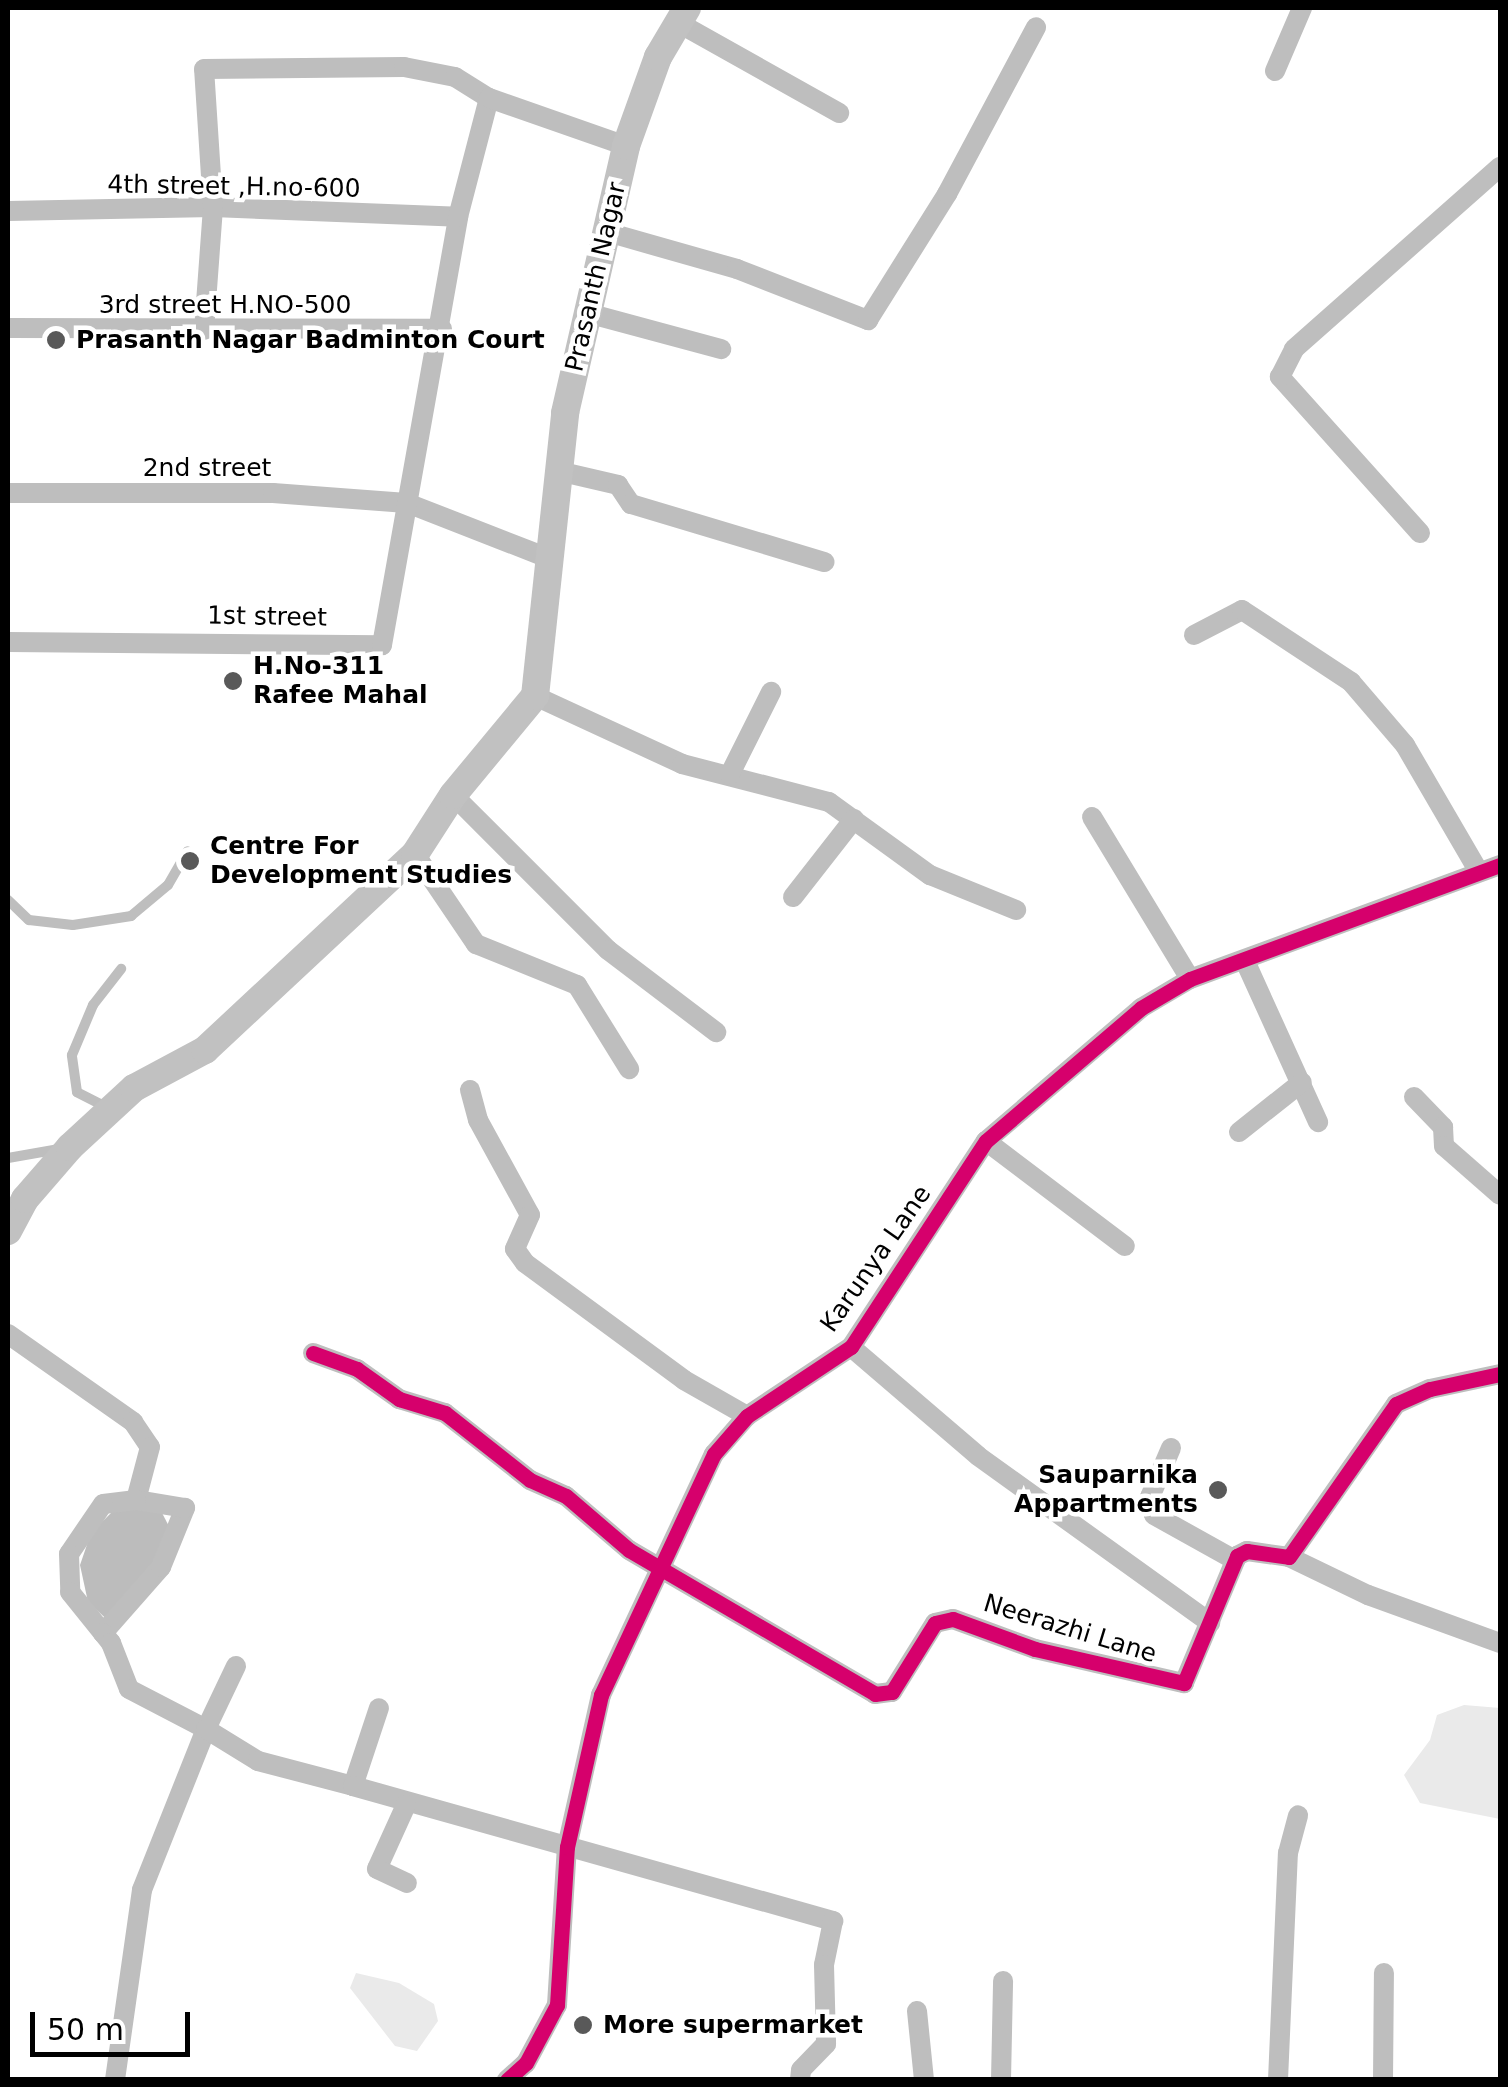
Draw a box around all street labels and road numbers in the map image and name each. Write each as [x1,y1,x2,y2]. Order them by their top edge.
street label: 4th street ,H.no-600 [107,170,361,204]
street label: Prasanth Nagar [560,179,632,375]
street label: 3rd street H.NO-500 [99,290,351,320]
street label: 2nd street [143,453,271,483]
street label: 1st street [207,601,327,633]
street label: Karunya Lane [814,1180,938,1338]
street label: Neerazhi Lane [980,1588,1160,1670]

